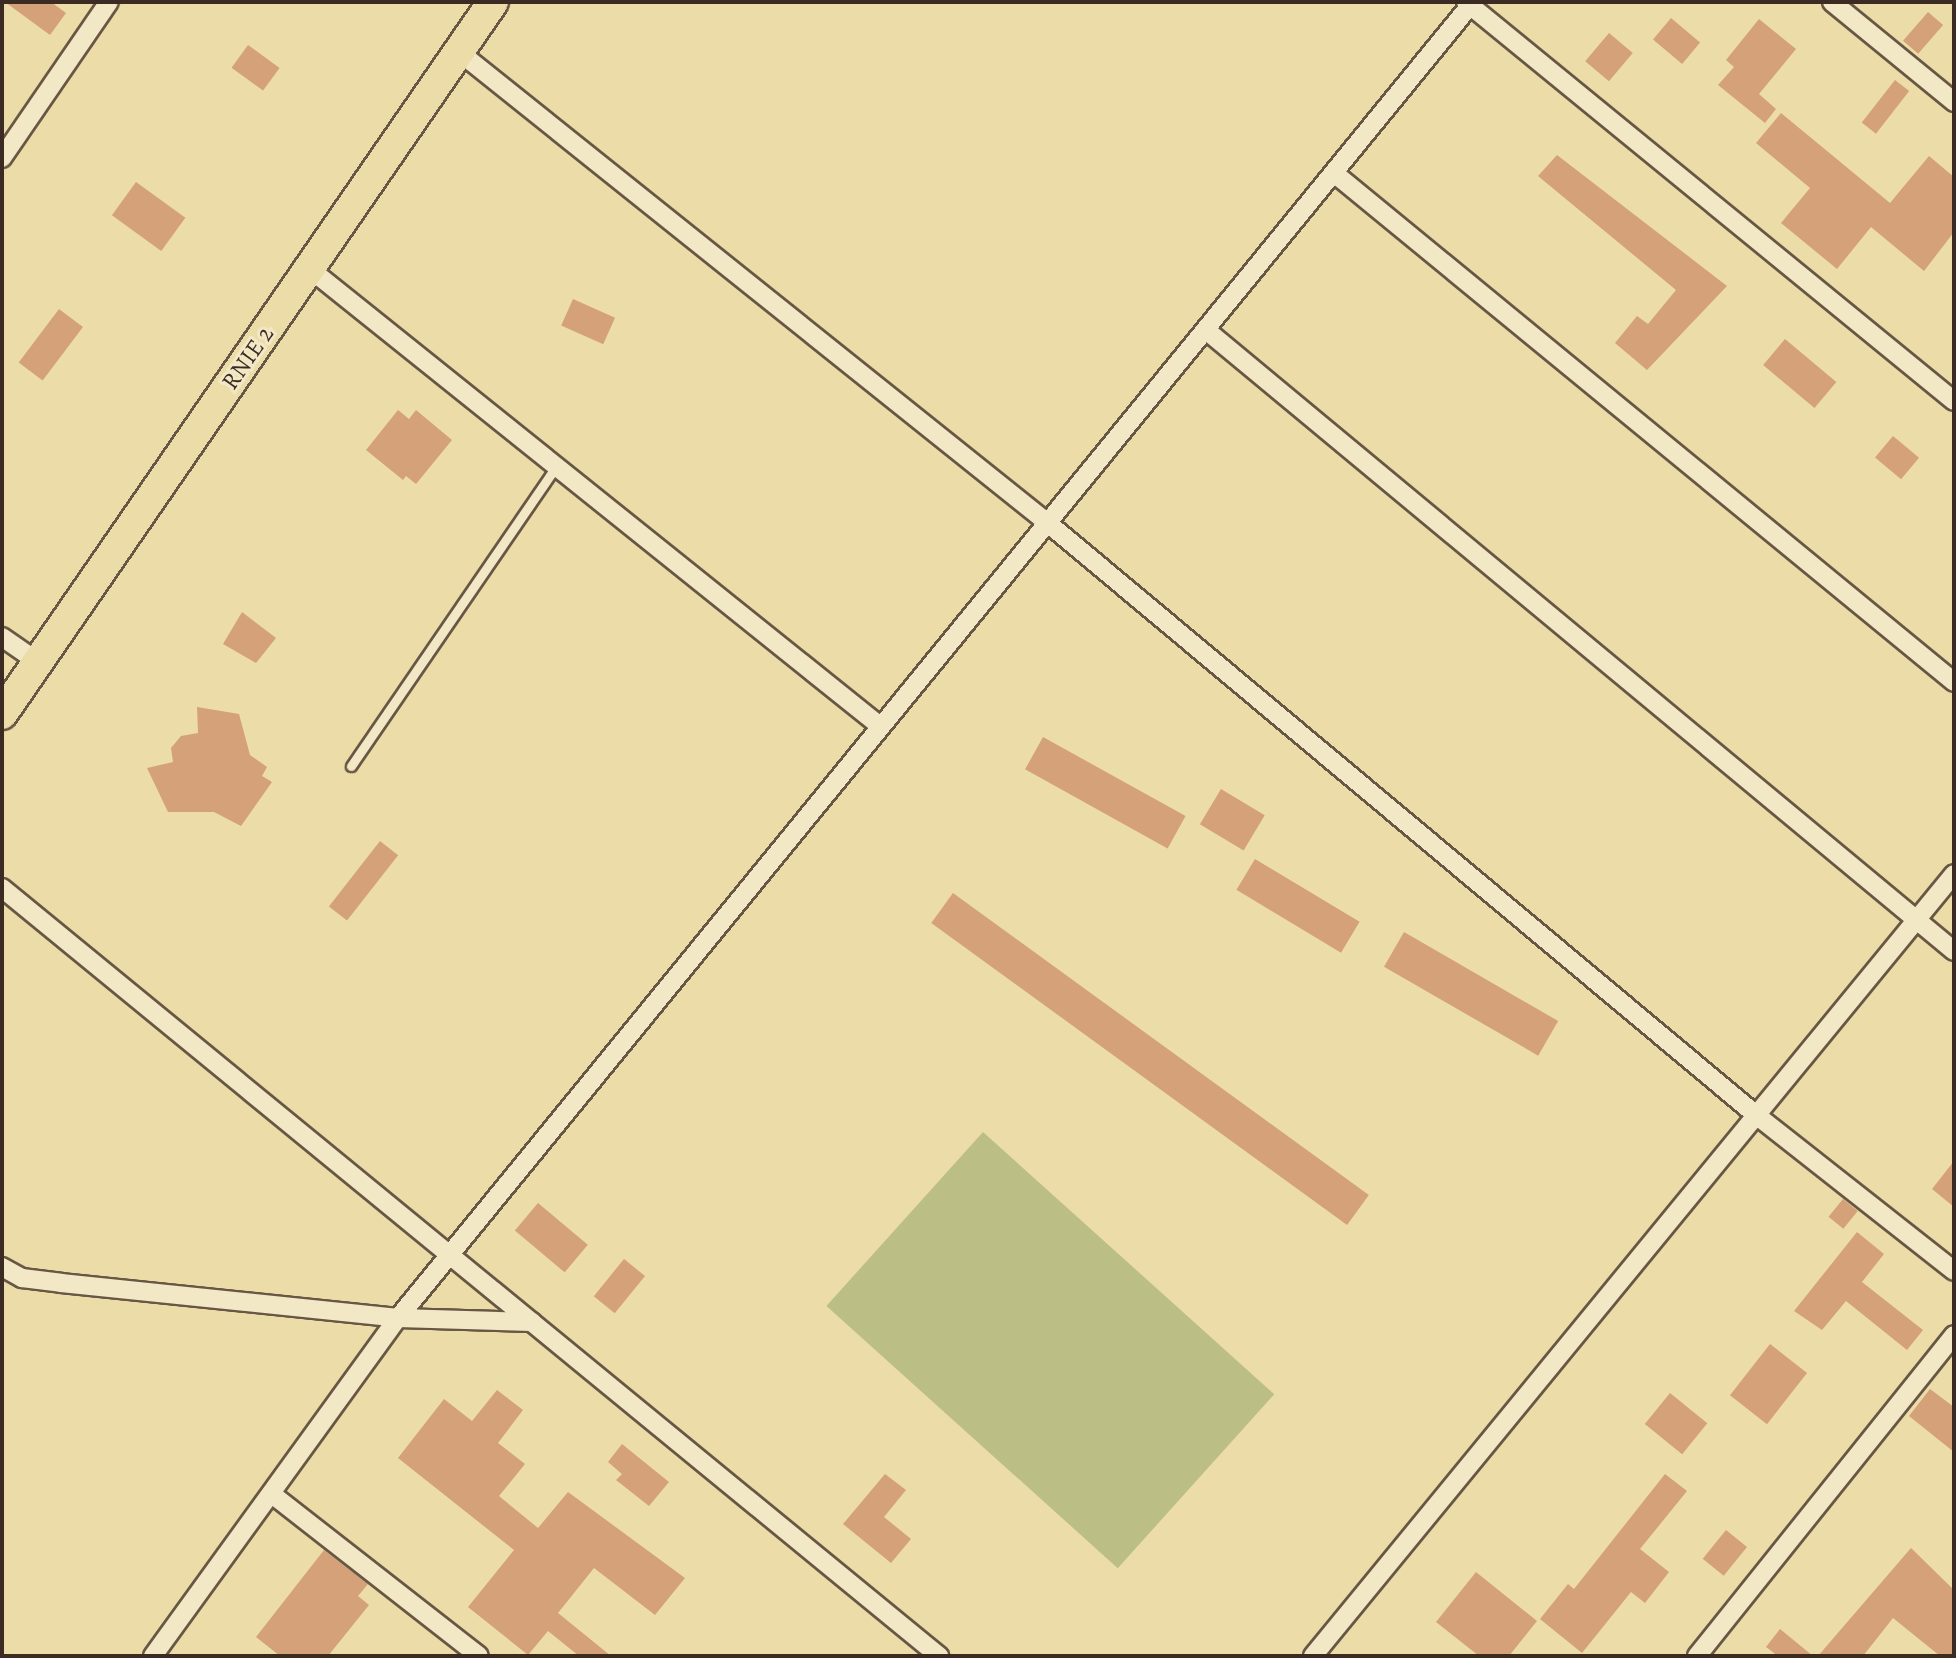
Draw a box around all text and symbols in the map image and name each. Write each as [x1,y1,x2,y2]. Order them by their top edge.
street label: RNIE 2 [216,321,280,395]

